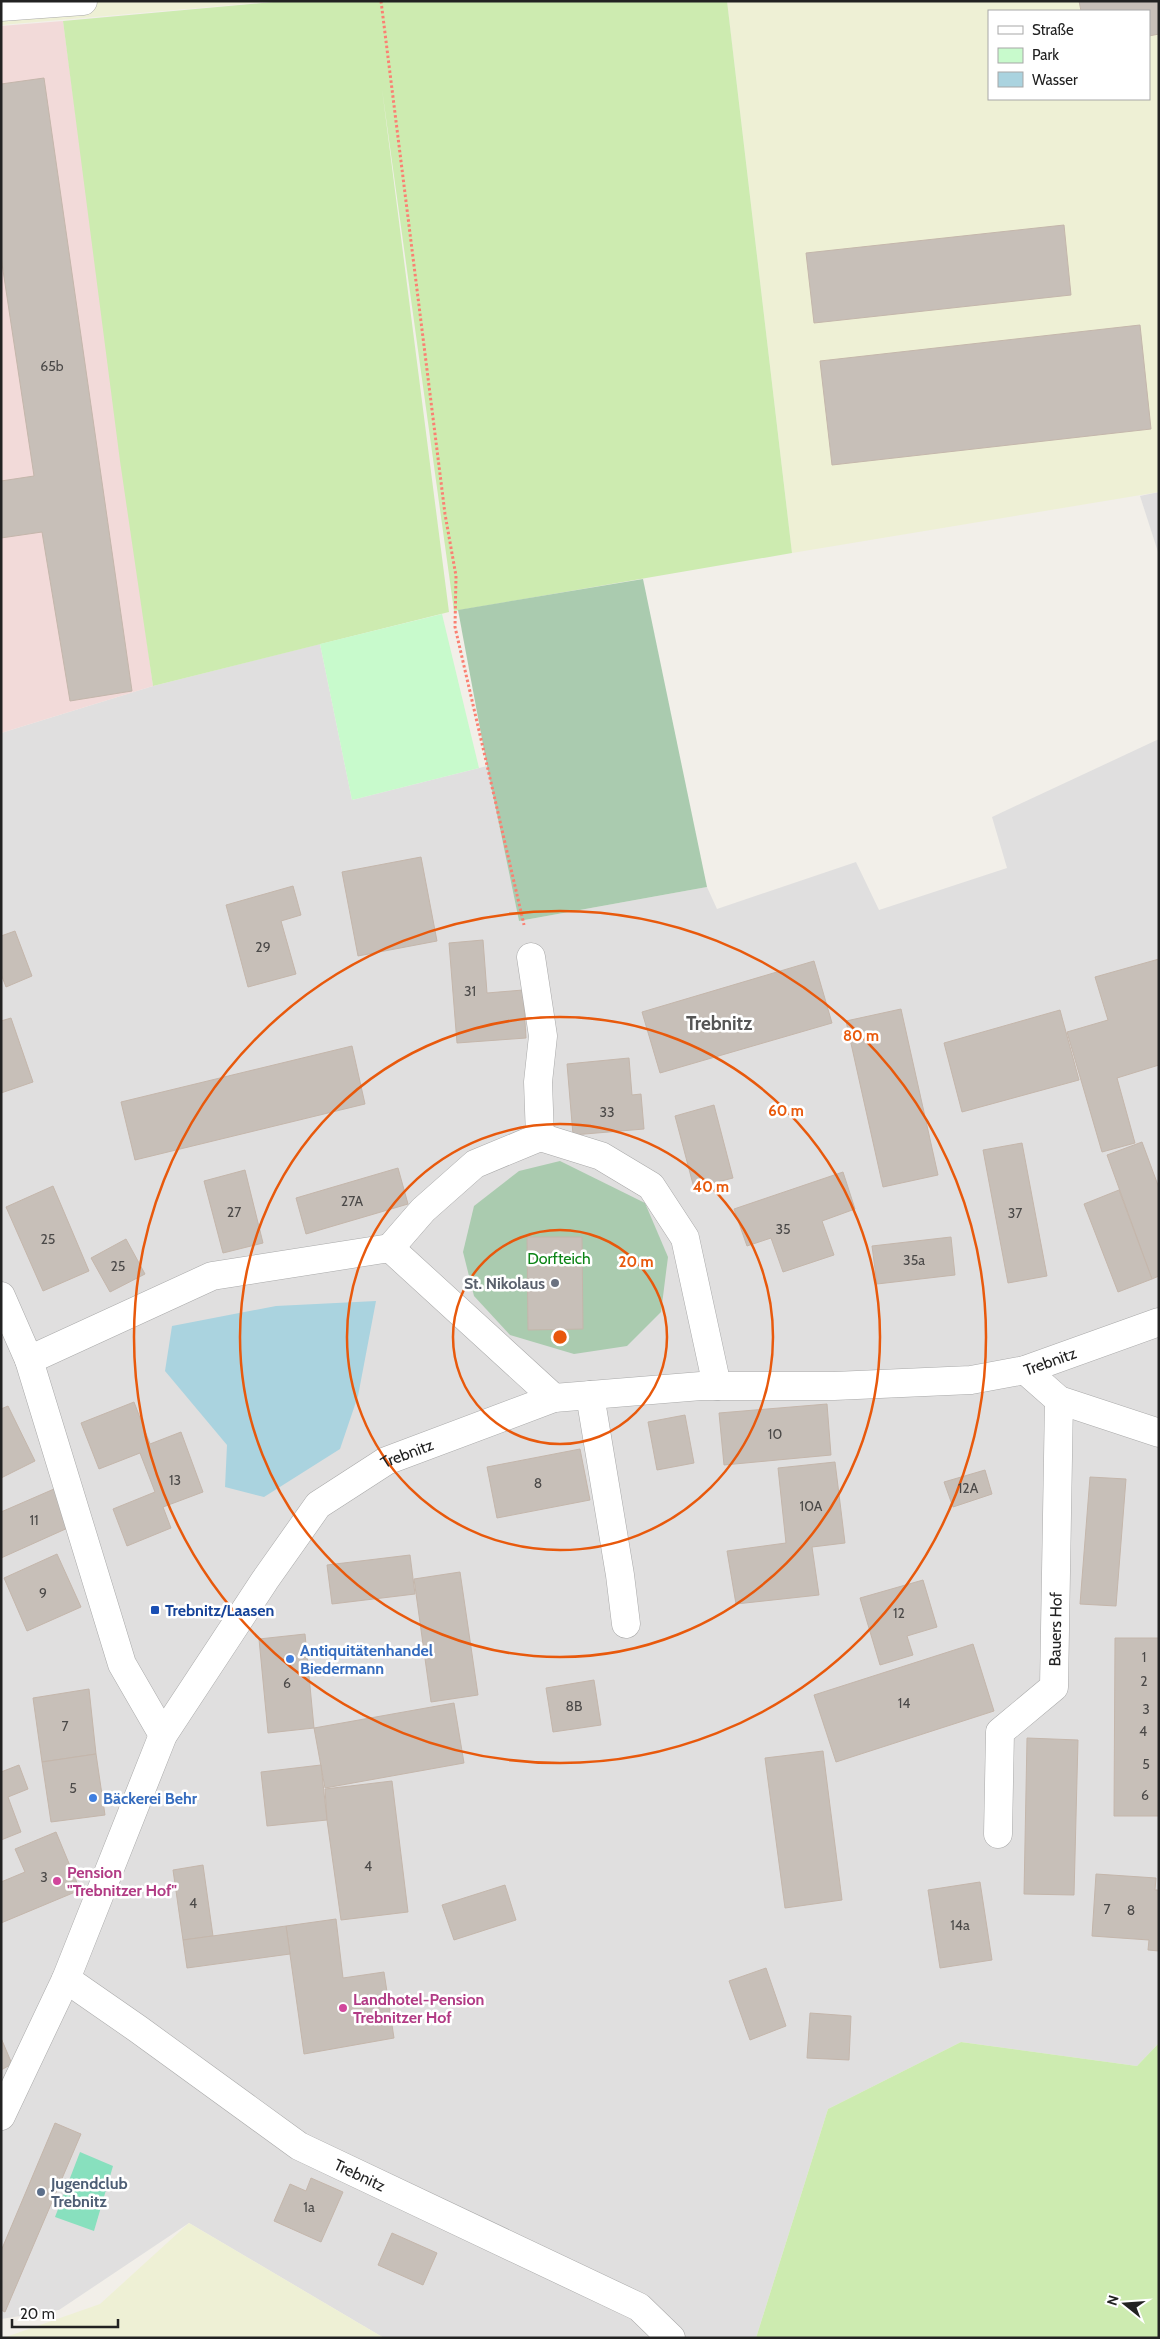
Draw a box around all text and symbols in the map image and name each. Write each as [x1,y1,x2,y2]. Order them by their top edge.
legend [988,10,1150,100]
text: Straße [1032,21,1074,39]
text: Park [1032,46,1059,64]
text: Wasser [1032,71,1078,89]
house number: 65b [40,357,64,375]
house number: 29 [255,938,271,956]
house number: 31 [464,982,476,1000]
district label: Trebnitz [686,1012,752,1035]
text: 80 m [843,1027,879,1045]
text: 60 m [768,1102,804,1120]
house number: 33 [599,1103,615,1121]
text: 40 m [693,1178,729,1196]
house number: 27A [341,1192,364,1210]
house number: 27 [227,1203,241,1221]
house number: 37 [1008,1204,1022,1222]
house number: 35 [775,1220,791,1238]
house number: 25 [41,1230,55,1248]
park label: Dorfteich [527,1249,591,1268]
house number: 35a [903,1251,925,1269]
text: 20 m [619,1253,653,1271]
house number: 25 [111,1257,125,1275]
place label: St. Nikolaus [464,1274,545,1293]
marker: St. Nikolaus [549,1277,561,1289]
centre of rings [551,1328,569,1346]
street label: Trebnitz [1021,1343,1079,1379]
house number: 10 [768,1425,782,1443]
street label: Trebnitz [377,1435,436,1472]
house number: 13 [169,1471,181,1489]
house number: 8 [534,1474,542,1492]
house number: 12A [958,1479,979,1497]
house number: 10A [800,1497,823,1515]
house number: 11 [29,1511,39,1529]
house number: 9 [39,1584,47,1602]
street label: Bauers Hof [1045,1591,1065,1667]
place label: Trebnitz/Laasen [165,1601,274,1620]
marker: Trebnitz/Laasen [149,1604,161,1616]
house number: 12 [893,1604,905,1622]
place label: Antiquitätenhandel Biedermann [300,1641,433,1678]
house number: 1 [1142,1648,1146,1666]
marker: Antiquitätenhandel Biedermann [284,1653,296,1665]
house number: 2 [1140,1672,1148,1690]
house number: 6 [283,1674,291,1692]
house number: 14 [898,1694,910,1712]
house number: 8B [566,1697,582,1715]
house number: 3 [1142,1700,1150,1718]
house number: 7 [61,1717,69,1735]
house number: 4 [1139,1722,1147,1740]
house number: 5 [1142,1755,1150,1773]
house number: 5 [69,1779,77,1797]
house number: 6 [1141,1786,1149,1804]
place label: Bäckerei Behr [103,1789,198,1808]
marker: Bäckerei Behr [87,1792,99,1804]
house number: 4 [364,1857,372,1875]
place label: Pension "Trebnitzer Hof" [67,1863,177,1900]
house number: 3 [40,1868,48,1886]
marker: Pension "Trebnitzer Hof" [51,1875,63,1887]
house number: 4 [189,1894,197,1912]
house number: 7 [1103,1900,1111,1918]
house number: 8 [1127,1901,1135,1919]
house number: 14a [950,1916,970,1934]
place label: Landhotel-Pension Trebnitzer Hof [353,1990,484,2027]
marker: Landhotel-Pension Trebnitzer Hof [337,2002,349,2014]
street label: Trebnitz [331,2155,389,2195]
place label: Jugendclub Trebnitz [50,2174,128,2211]
marker: Jugendclub Trebnitz [35,2186,47,2198]
house number: 1a [303,2198,315,2216]
north arrow [1100,2279,1150,2329]
text: N [1103,2293,1123,2308]
scale bar [12,2296,119,2328]
text: 20 m [20,2305,55,2323]

